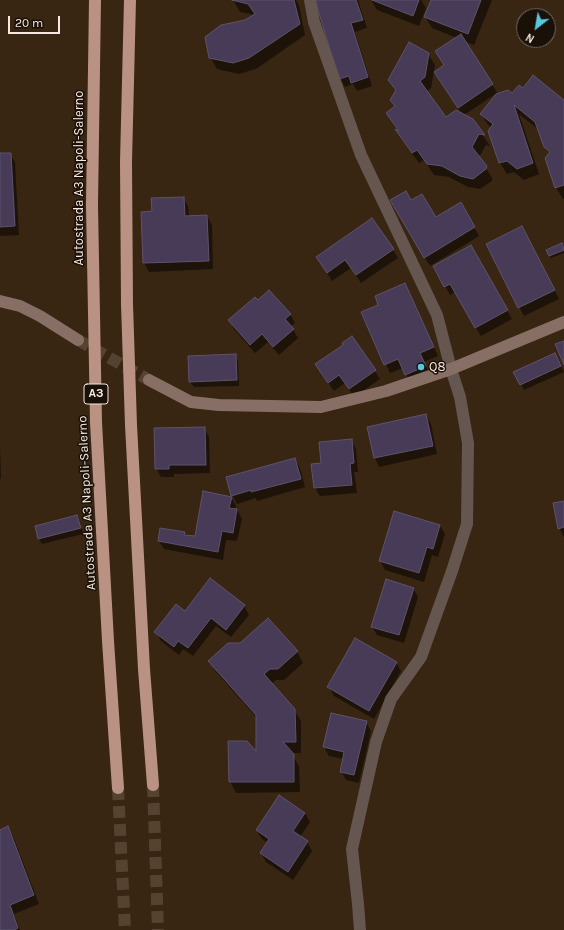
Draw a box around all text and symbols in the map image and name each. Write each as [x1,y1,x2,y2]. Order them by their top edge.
scale bar [10,8,62,34]
north arrow [516,8,556,48]
text: 20 m [15,16,43,30]
text: N [523,30,537,45]
street label: Autostrada A3 Napoli-Salerno [71,91,87,265]
place label: Q8 [429,359,445,375]
marker: Q8 [416,362,426,372]
road number: A3 [84,384,108,404]
street label: Autostrada A3 Napoli-Salerno [75,415,99,591]

